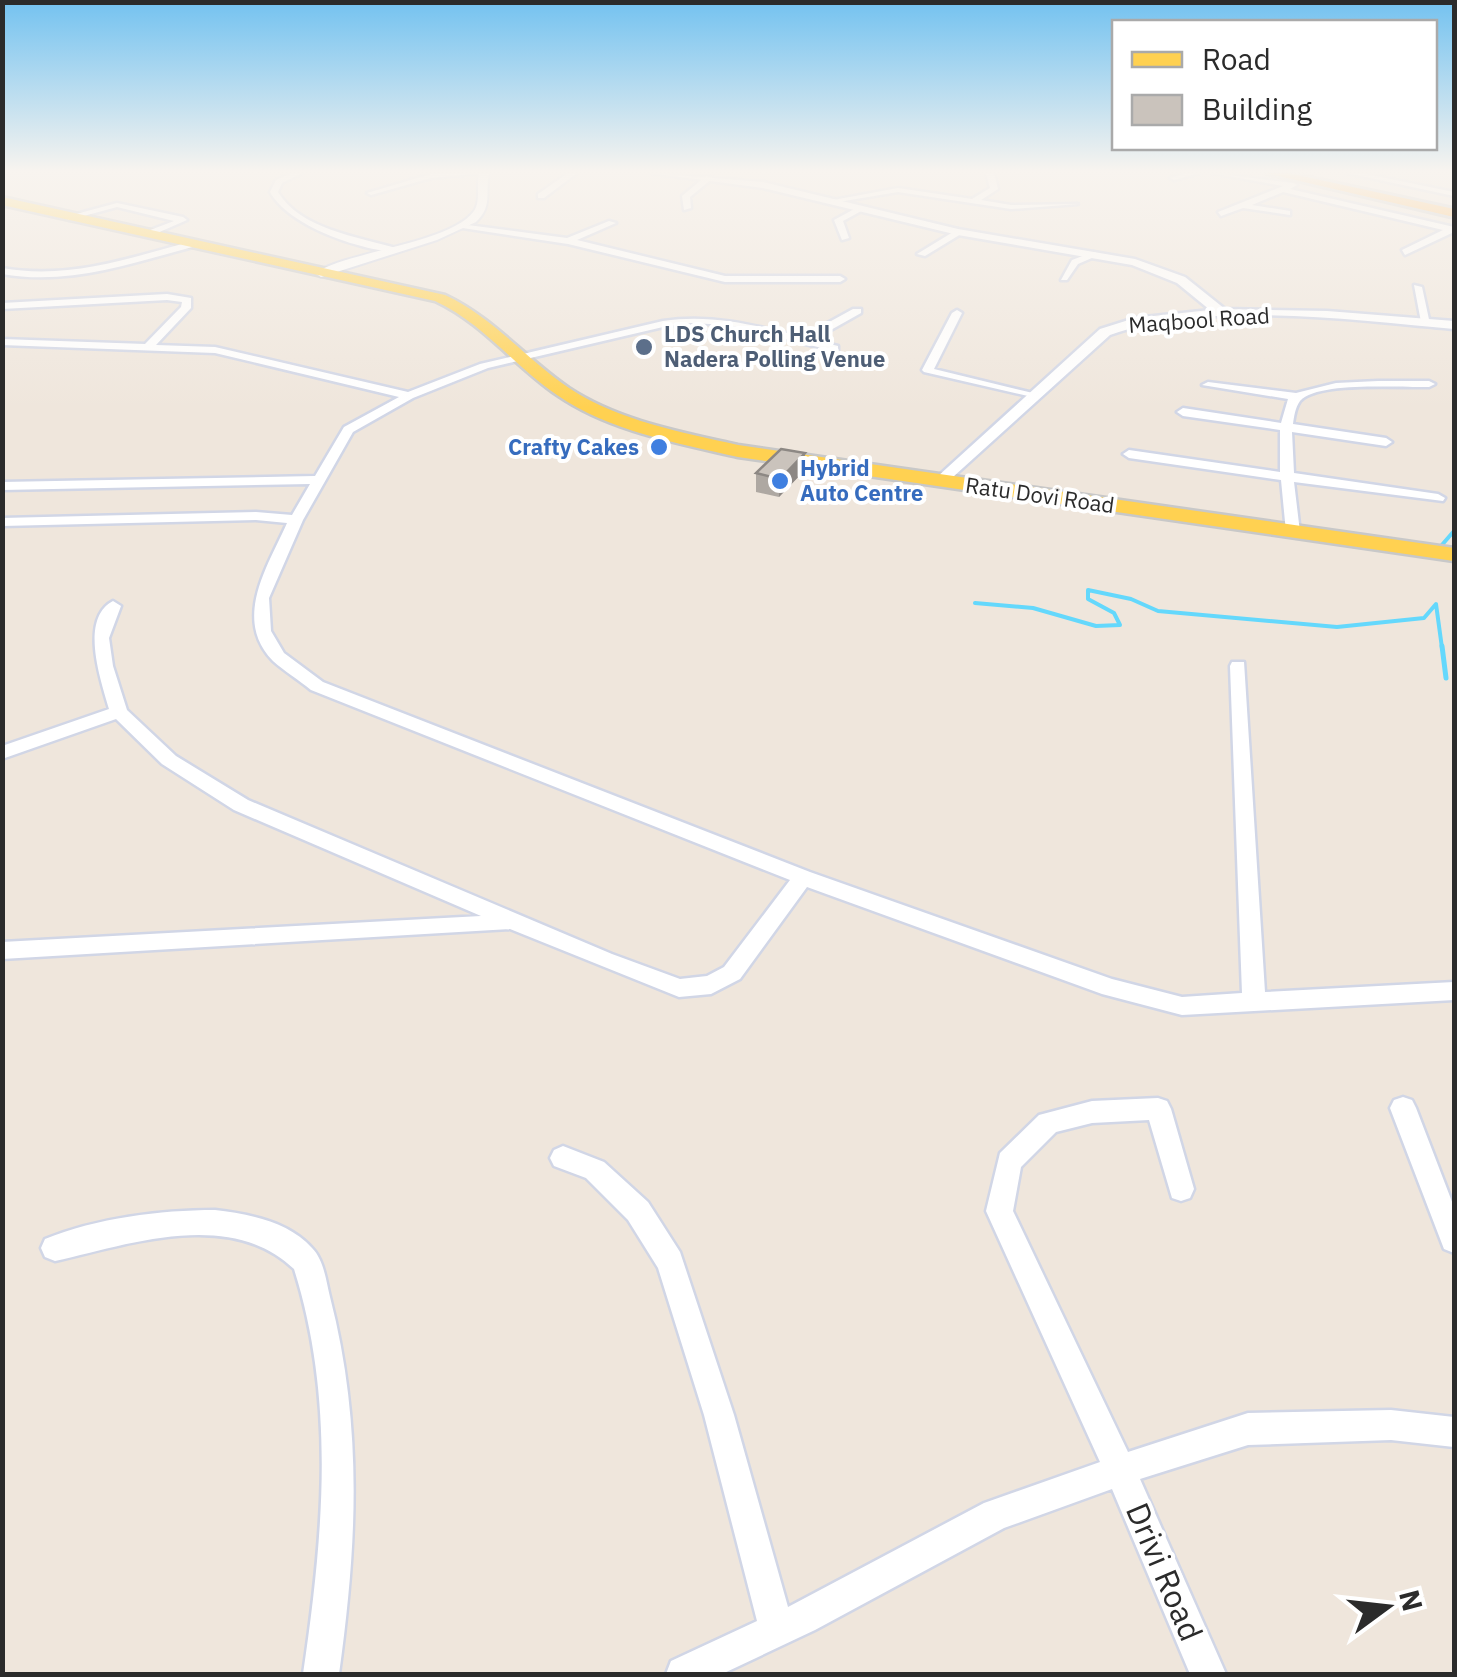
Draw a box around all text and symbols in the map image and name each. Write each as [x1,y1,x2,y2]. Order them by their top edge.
legend [1112,20,1437,150]
text: Road [1202,39,1271,78]
text: Building [1202,89,1312,128]
street label: Maqbool Road [1127,300,1271,339]
place label: LDS Church Hall Nadera Polling Venue [664,319,885,373]
marker: LDS Church Hall Nadera Polling Venue [633,336,655,358]
place label: Crafty Cakes [508,432,639,461]
marker: Crafty Cakes [648,436,670,458]
place label: Hybrid Auto Centre [800,453,924,507]
marker: Hybrid Auto Centre [769,470,791,492]
street label: Ratu Dovi Road [964,470,1116,519]
street label: Drivi Road [1117,1496,1213,1647]
north arrow [1337,1557,1437,1657]
text: N [1391,1586,1432,1615]

